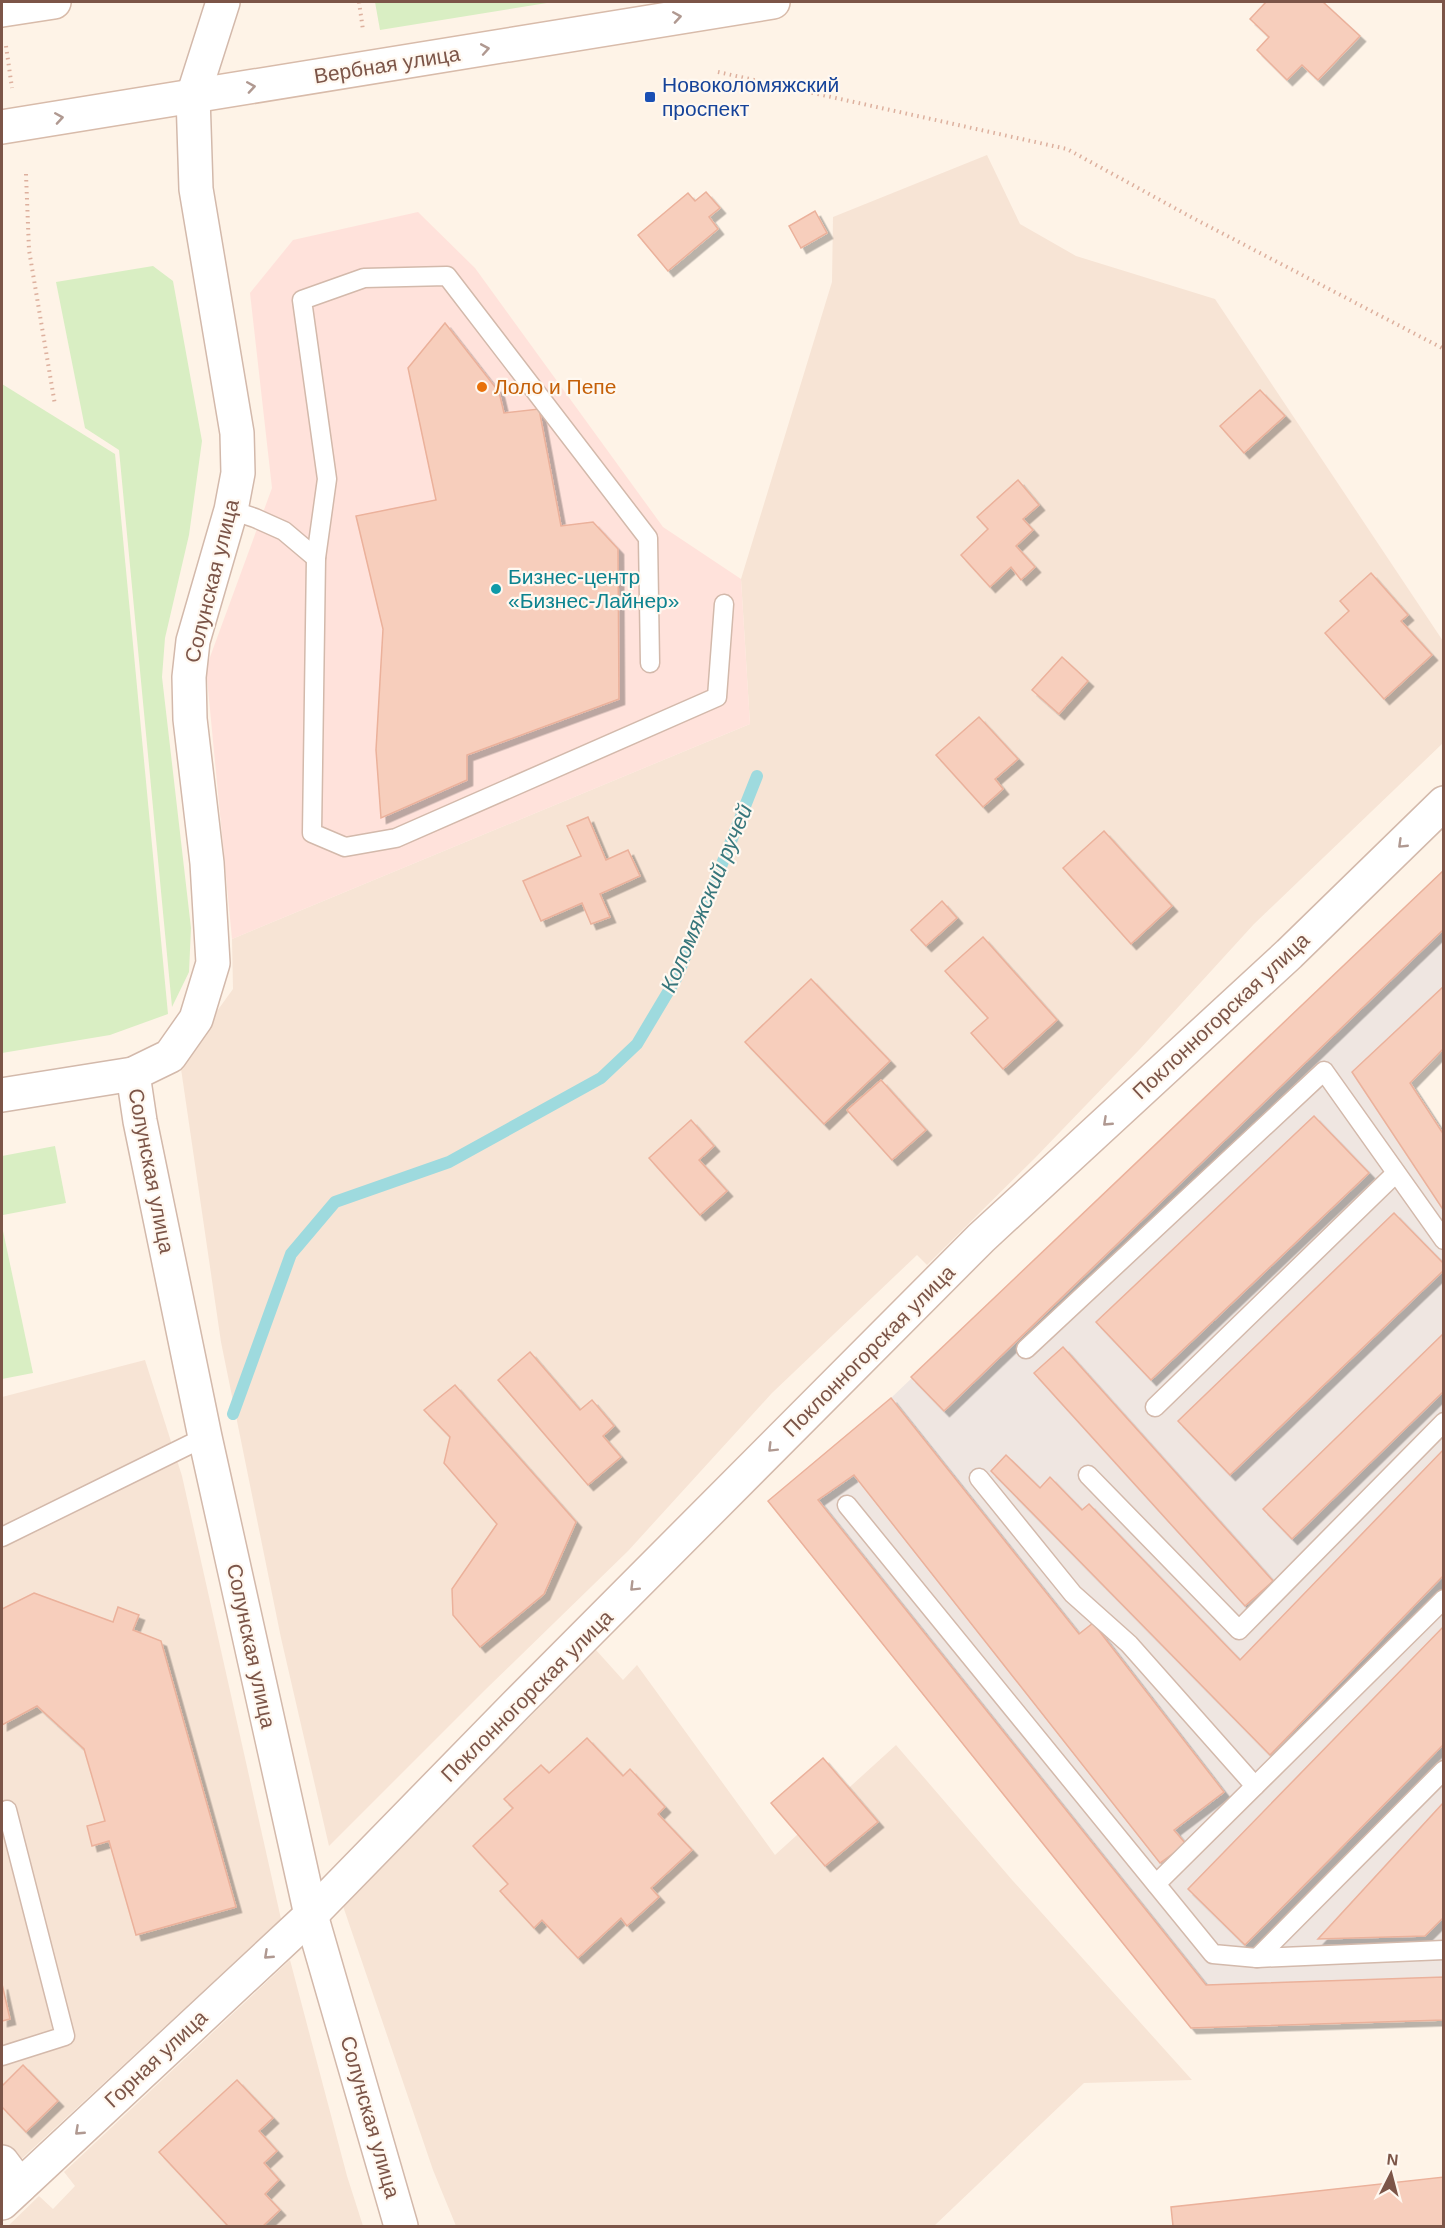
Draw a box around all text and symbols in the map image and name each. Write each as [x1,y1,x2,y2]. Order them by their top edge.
one-way arrow [672,11,682,24]
street label: Вербная улица [312,42,462,87]
one-way arrow [480,43,490,56]
place label: Новоколомяжский проспект [662,73,839,120]
one-way arrow [246,81,256,93]
marker: Новоколомяжский проспект [643,90,657,104]
one-way arrow [54,112,64,125]
place label: Лоло и Пепе [494,375,616,398]
marker: Лоло и Пепе [475,380,489,394]
street label: Солунская улица [180,497,243,665]
place label: Бизнес-центр «Бизнес-Лайнер» [508,565,679,612]
marker: Бизнес-центр «Бизнес-Лайнер» [489,582,503,596]
water label: Коломяжский ручей [656,800,757,996]
one-way arrow [1398,837,1408,848]
street label: Поклонногорская улица [1128,928,1314,1103]
street label: Солунская улица [124,1086,179,1256]
one-way arrow [1103,1115,1114,1126]
street label: Поклонногорская улица [778,1260,959,1441]
one-way arrow [768,1442,779,1452]
street label: Солунская улица [223,1562,280,1731]
one-way arrow [631,1579,642,1590]
street label: Поклонногорская улица [436,1605,617,1786]
one-way arrow [264,1948,275,1959]
street label: Горная улица [100,2005,212,2112]
street label: Солунская улица [336,2033,405,2201]
one-way arrow [76,2124,86,2135]
north arrow [1361,2144,1421,2204]
text: N [1386,2151,1399,2169]

